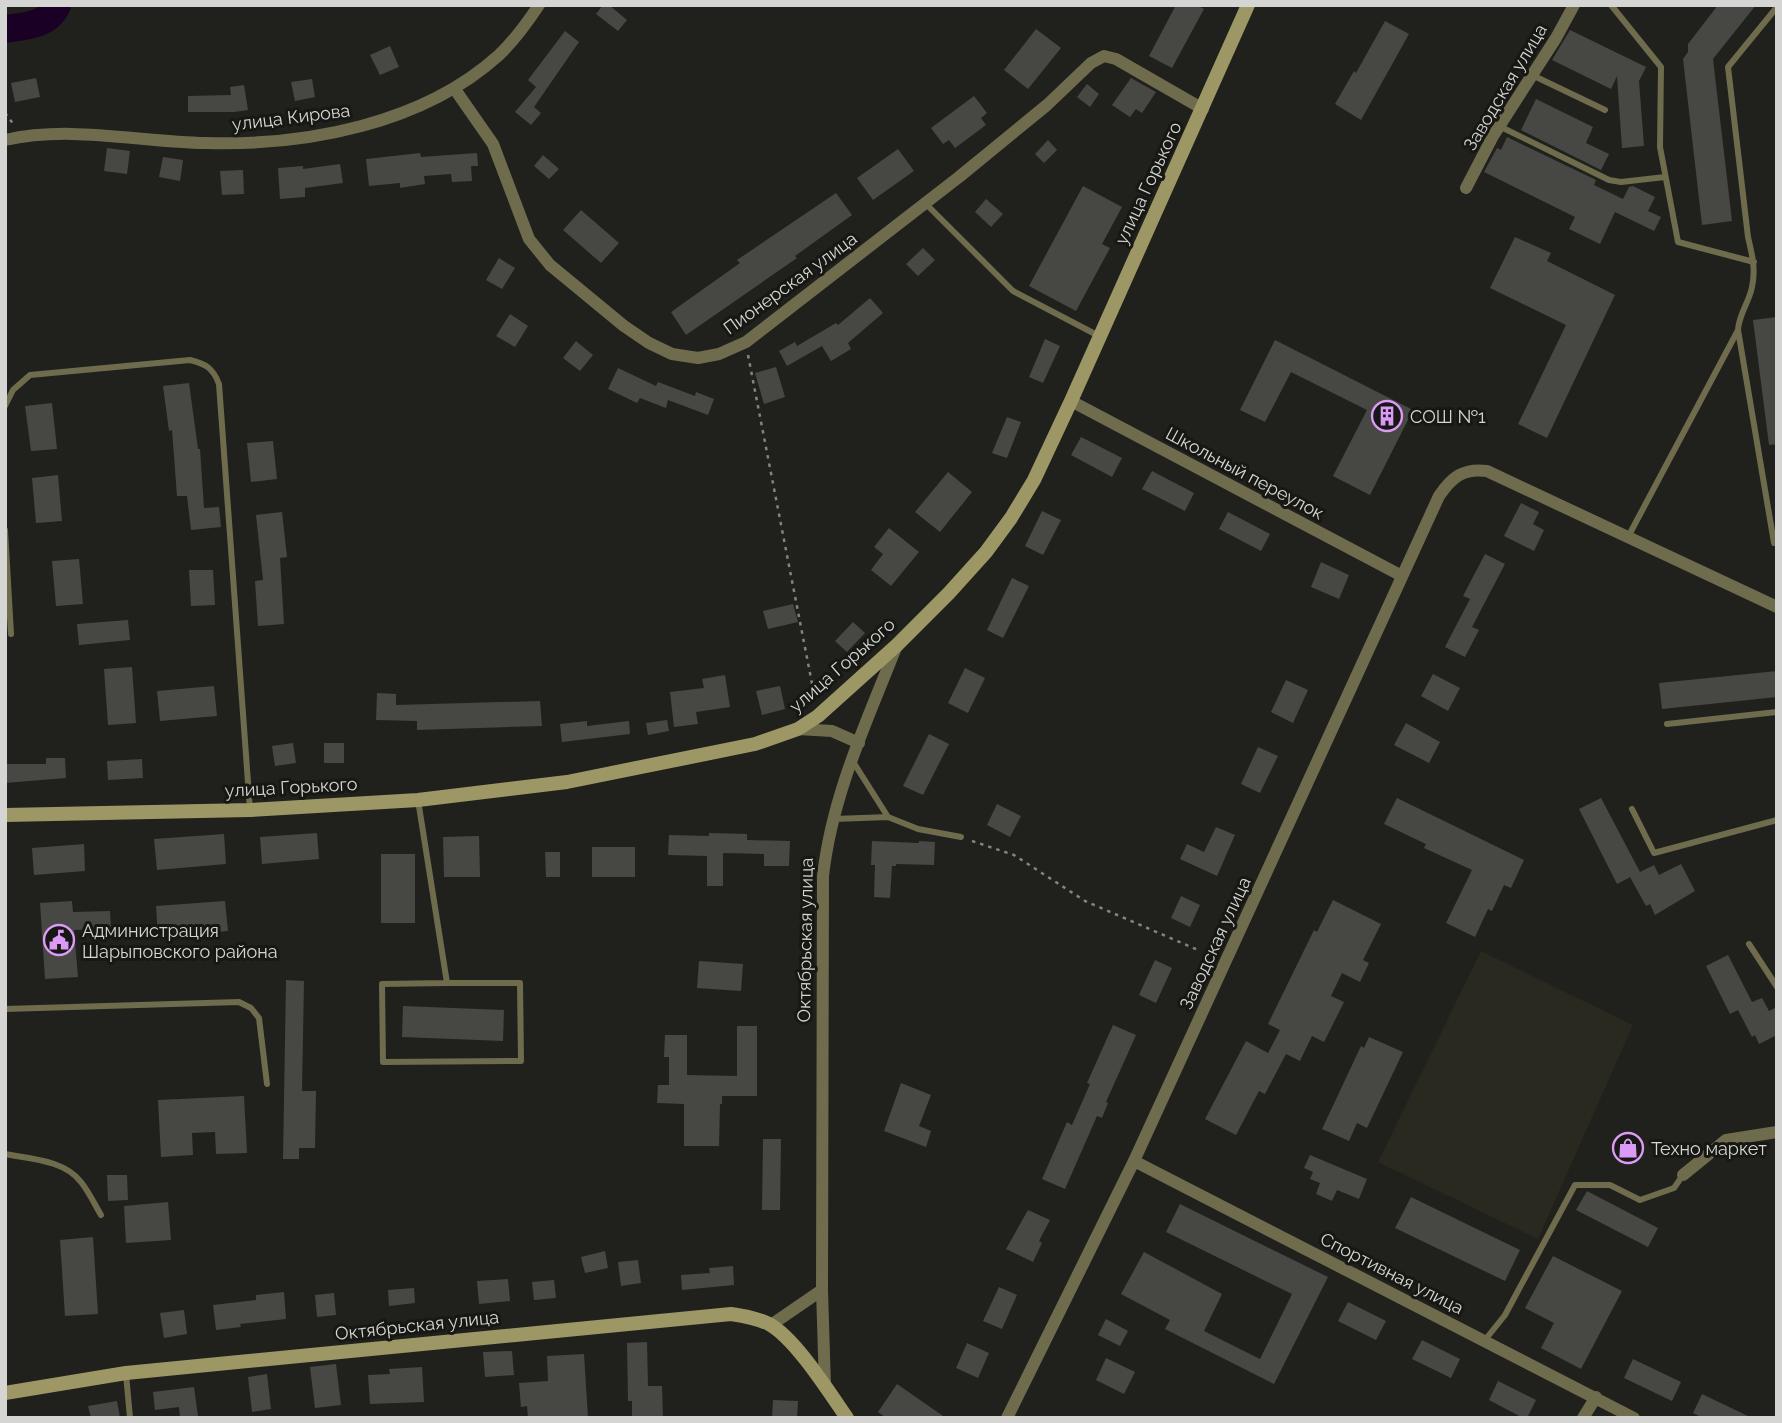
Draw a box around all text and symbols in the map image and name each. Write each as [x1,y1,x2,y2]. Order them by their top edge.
street label: Заводская улица [1459,20,1551,154]
street label: улица Кирова [231,99,351,135]
street label: улица Горького [1110,118,1186,248]
street label: Пионерская улица [719,228,861,338]
building icon: СОШ №1 [1370,399,1404,433]
place label: СОШ №1 [1410,406,1486,427]
street label: Школьный переулок [1162,422,1328,524]
street label: улица Горького [785,613,899,717]
street label: улица Горького [224,773,358,801]
street label: Октябрьская улица [793,857,817,1023]
street label: Заводская улица [1175,873,1255,1013]
place label: Администрация Шарыповского района [82,920,277,962]
public building icon: Администрация Шарыповского района [42,923,76,957]
shop icon: Техно маркет [1611,1131,1645,1165]
place label: Техно маркет [1651,1138,1767,1159]
street label: Спортивная улица [1317,1228,1467,1318]
street label: Октябрьская улица [334,1306,500,1344]

